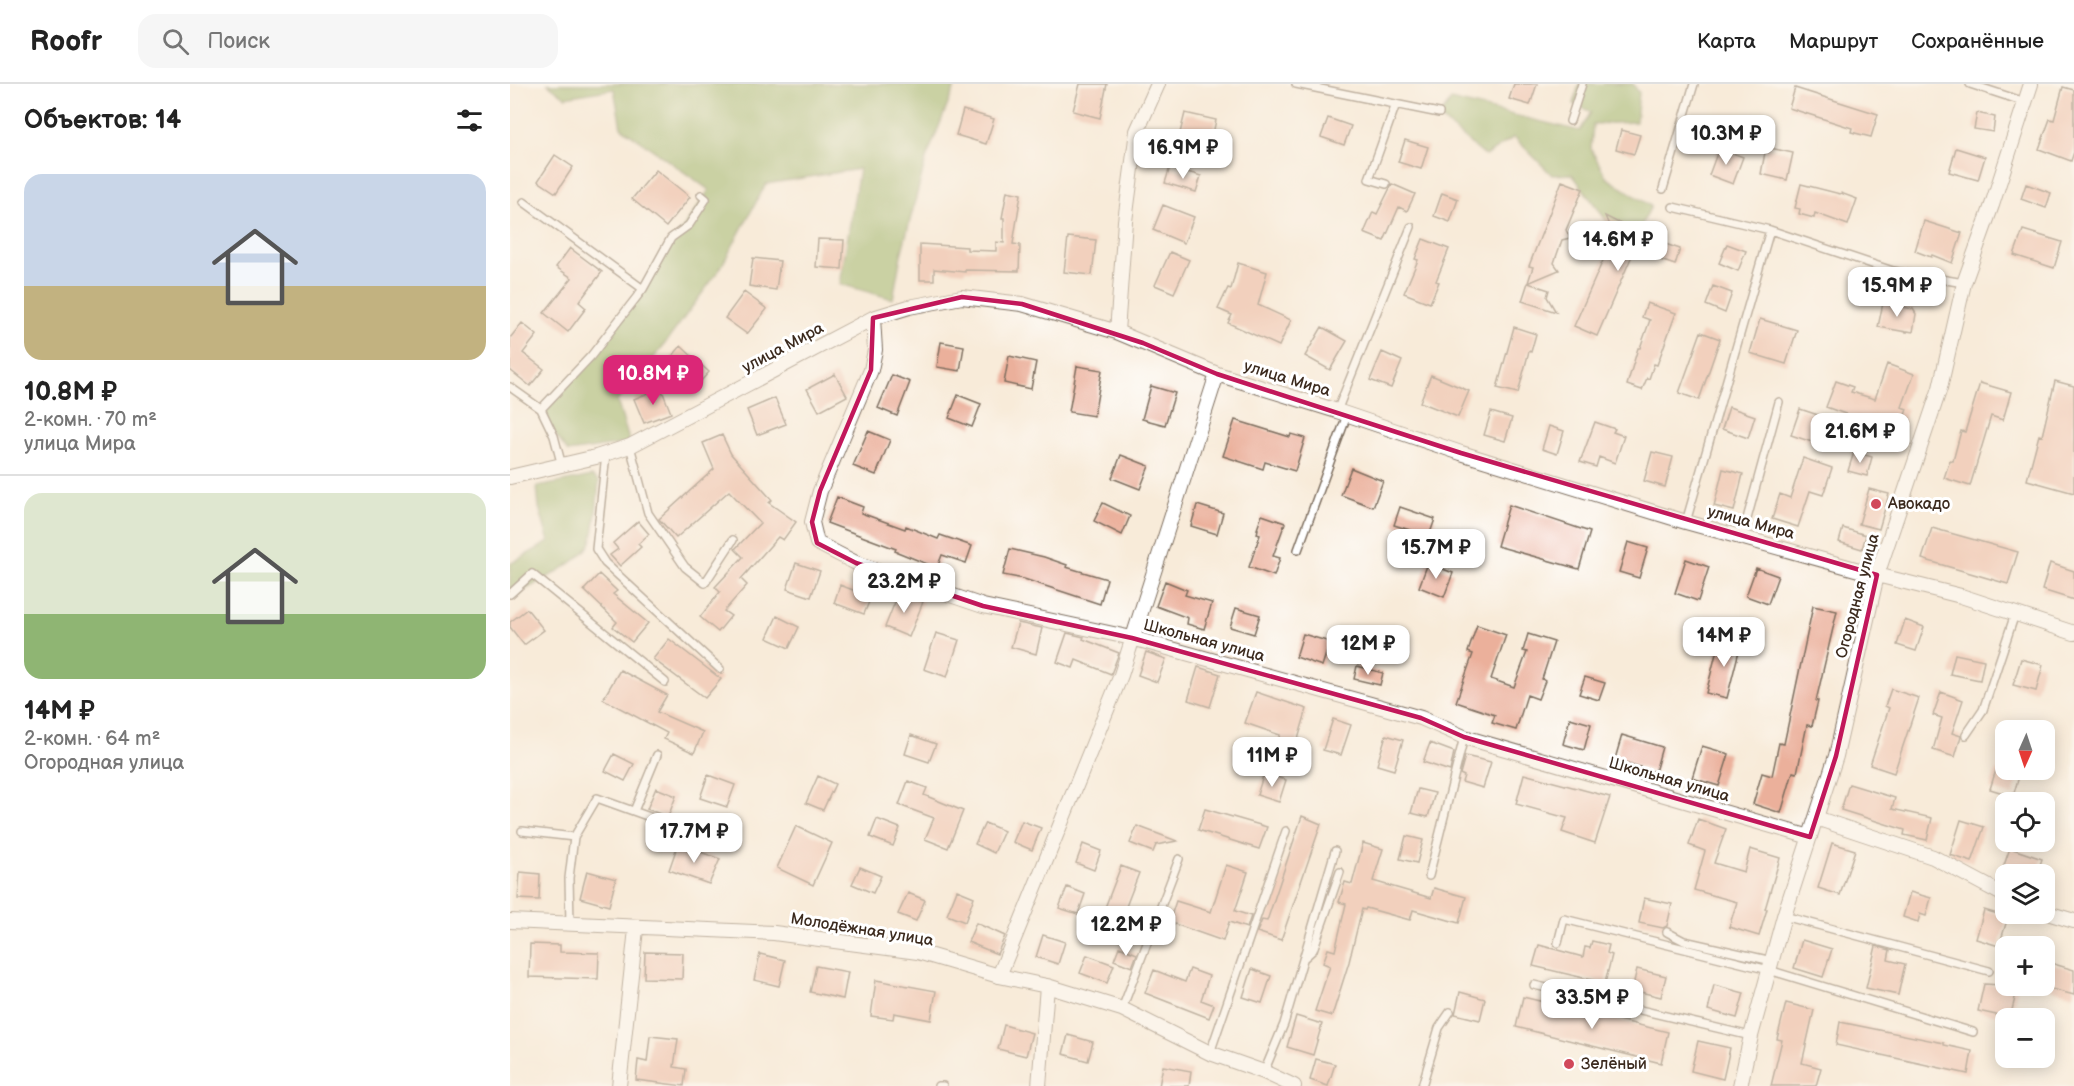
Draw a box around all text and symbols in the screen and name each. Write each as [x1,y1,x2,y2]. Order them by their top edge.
search box [138,14,558,68]
text: Roofr [30,25,102,58]
icon: search [159,25,192,58]
text: Поиск [207,28,270,55]
text: Карта [1697,29,1756,54]
text: Маршрут [1789,29,1878,54]
text: Сохранённые [1911,29,2044,54]
icon: filters [453,104,486,137]
text: Объектов: 14 [24,105,181,136]
pin: 10.3M ₽ [1671,115,1781,166]
text: 10.3M ₽ [1690,122,1762,146]
pin: 16.9M ₽ [1128,129,1238,180]
text: 16.9M ₽ [1148,136,1218,160]
icon: home [201,213,309,321]
pin: 14.6M ₽ [1563,221,1673,272]
text: 14.6M ₽ [1583,228,1654,252]
pin: 15.9M ₽ [1842,267,1952,318]
text: 15.9M ₽ [1862,274,1932,298]
street label: улица Мира [739,318,827,377]
pin: 10.8M ₽ [598,355,708,406]
street label: улица Мира [1241,357,1333,401]
text: 10.8M ₽ [617,362,689,386]
text: 10.8M ₽ [24,377,117,408]
text: 2-комн. · 70 m² [24,408,157,432]
pin: 21.6M ₽ [1805,413,1915,464]
text: 21.6M ₽ [1825,420,1895,444]
text: улица Мира [24,432,136,456]
place label: Авокадо [1887,495,1950,514]
marker: Авокадо [1869,497,1883,511]
street label: улица Мира [1705,502,1797,544]
pin: 15.7M ₽ [1381,529,1491,580]
street label: Огородная улица [1832,531,1884,660]
icon: home [201,532,309,640]
text: 15.7M ₽ [1401,536,1471,560]
pin: 23.2M ₽ [849,563,959,614]
text: 23.2M ₽ [867,570,941,594]
street label: Школьная улица [1141,616,1267,666]
pin: 14M ₽ [1682,617,1766,668]
text: 14M ₽ [1697,624,1751,648]
pin: 12M ₽ [1326,625,1410,676]
text: 12M ₽ [1341,632,1395,656]
text: 14M ₽ [24,696,95,727]
north arrow [1995,720,2055,780]
map controls [1995,720,2055,1068]
text: 2-комн. · 64 m² [24,727,160,751]
pin: 11M ₽ [1230,737,1314,788]
text: 11M ₽ [1246,744,1298,768]
text: Огородная улица [24,751,184,775]
street label: Школьная улица [1606,754,1732,806]
button: locate [1995,792,2055,852]
pin: 17.7M ₽ [639,813,749,864]
text: 17.7M ₽ [659,820,729,844]
button: layers [1995,864,2055,924]
pin: 12.2M ₽ [1071,906,1181,957]
street label: Молодёжная улица [789,909,935,951]
text: 12.2M ₽ [1090,913,1162,937]
button: + [1995,936,2055,996]
pin: 33.5M ₽ [1537,979,1647,1030]
text: 33.5M ₽ [1555,986,1629,1010]
button: − [1995,1008,2055,1068]
place label: Зелёный [1581,1055,1647,1074]
marker: Зелёный [1562,1057,1576,1071]

